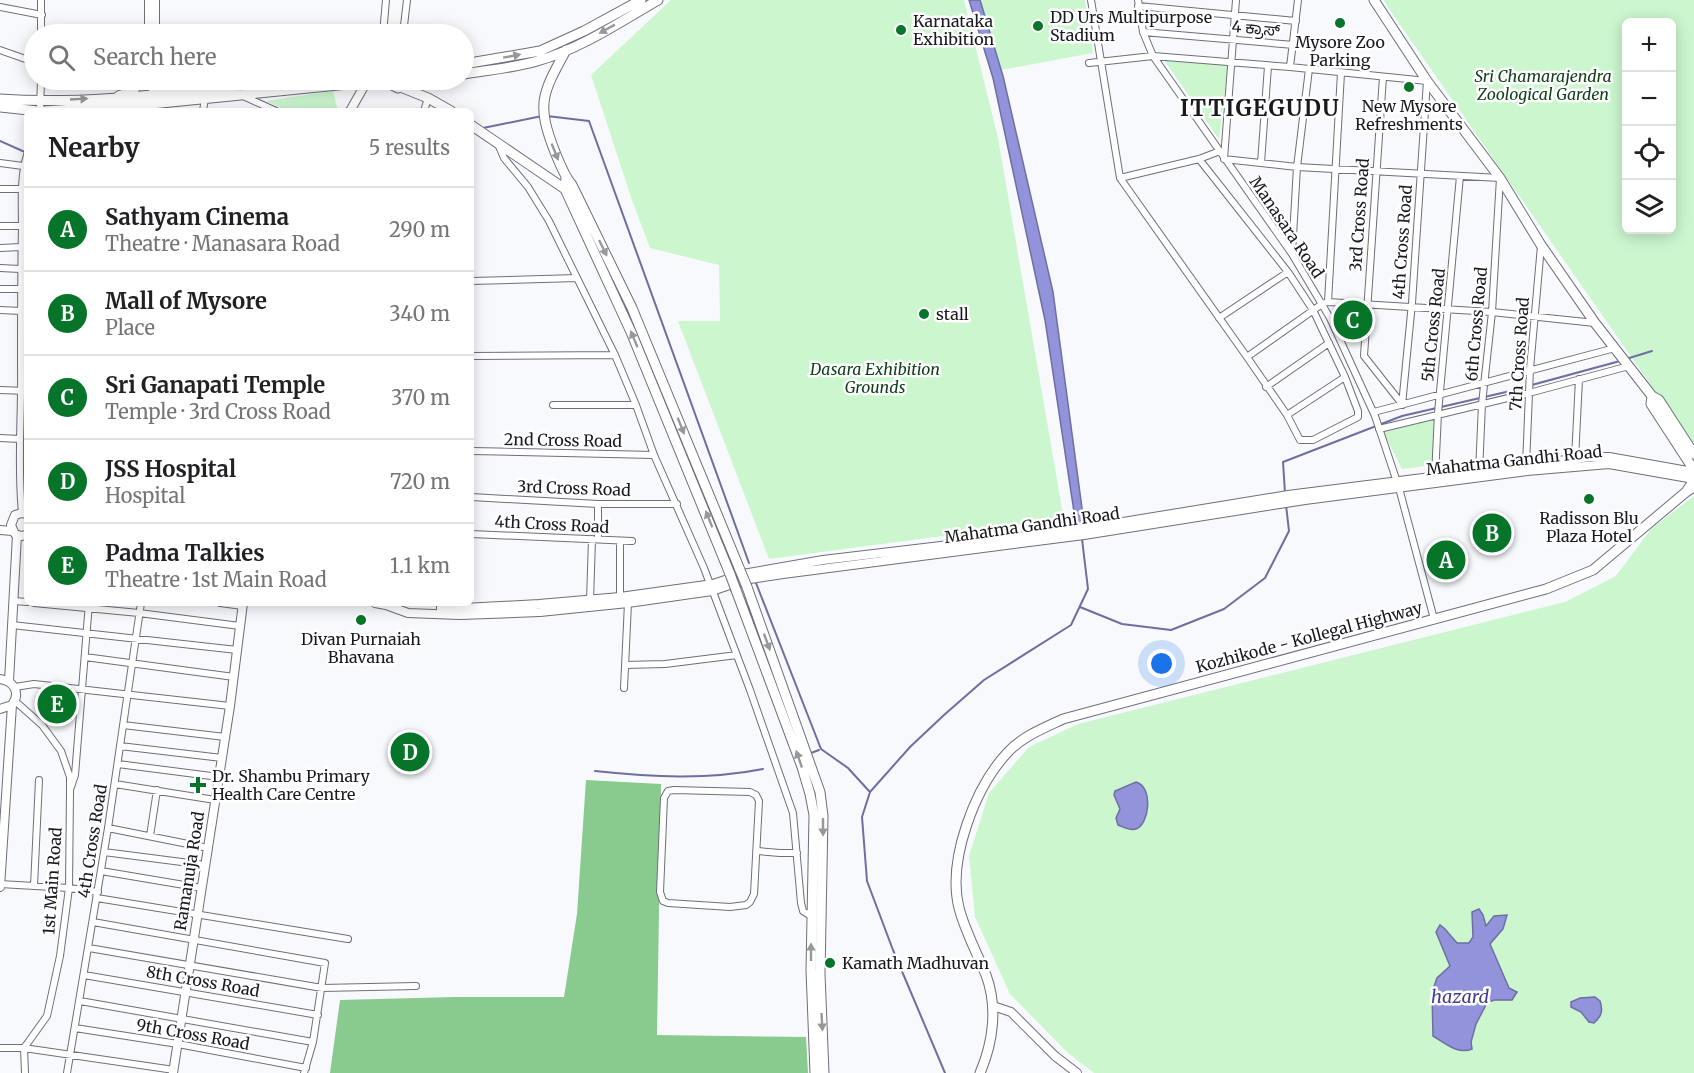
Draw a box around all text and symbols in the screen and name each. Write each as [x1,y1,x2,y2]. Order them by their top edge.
place label: DD Urs Multipurpose Stadium [1050,7,1212,45]
place label: Karnataka Exhibition [913,11,995,49]
street label: 4 ಕ್ರಾಸ್ [1231,16,1282,41]
marker: Mysore Zoo Parking [1333,16,1347,30]
map controls [1622,18,1676,234]
button: + [1622,18,1676,72]
marker: DD Urs Multipurpose Stadium [1031,19,1045,33]
marker: Karnataka Exhibition [894,23,908,37]
search box [24,24,474,90]
one-way arrow [599,24,616,34]
place label: Mysore Zoo Parking [1295,32,1385,70]
icon: search [45,41,78,74]
text: Search here [93,43,216,71]
one-way arrow [503,52,522,61]
park label: Sri Chamarajendra Zoological Garden [1474,66,1612,104]
button: − [1622,72,1676,126]
marker: New Mysore Refreshments [1402,80,1416,94]
district label: ITTIGEGUDU [1180,94,1340,122]
one-way arrow [70,95,89,104]
place label: New Mysore Refreshments [1355,96,1463,134]
button: locate [1622,126,1676,180]
text: Nearby [48,131,140,164]
text: 5 results [369,135,450,160]
one-way arrow [550,143,560,161]
street label: 3rd Cross Road [1345,157,1373,272]
street label: Manasara Road [1246,172,1329,282]
button: layers [1622,180,1676,234]
street label: 4th Cross Road [1388,184,1416,300]
text: Sathyam Cinema [105,203,289,231]
text: A [60,217,75,242]
text: 290 m [389,217,450,242]
text: Theatre · Manasara Road [105,231,340,256]
one-way arrow [598,240,607,257]
street label: 6th Cross Road [1461,266,1491,382]
street label: 5th Cross Road [1417,267,1449,383]
text: Mall of Mysore [105,287,267,315]
street label: 7th Cross Road [1505,296,1533,412]
pin: C [1334,298,1372,342]
text: B [61,301,74,326]
text: 340 m [389,301,450,326]
place label: stall [936,304,969,324]
marker: stall [917,307,931,321]
text: Place [105,315,155,340]
one-way arrow [629,330,638,348]
park label: Dasara Exhibition Grounds [809,359,940,397]
text: Sri Ganapati Temple [105,371,325,399]
text: C [61,385,74,410]
text: 370 m [391,385,450,410]
text: Temple · 3rd Cross Road [105,399,331,424]
one-way arrow [676,418,686,436]
street label: 2nd Cross Road [504,429,623,451]
street label: Mahatma Gandhi Road [1425,441,1603,479]
text: JSS Hospital [105,455,236,483]
text: D [60,469,75,494]
text: 720 m [390,469,450,494]
street label: 3rd Cross Road [517,476,631,500]
text: Hospital [105,483,185,508]
marker: Radisson Blu Plaza Hotel [1582,492,1596,506]
street label: Mahatma Gandhi Road [943,503,1121,547]
place label: Radisson Blu Plaza Hotel [1539,508,1639,546]
one-way arrow [704,510,714,528]
pin: B [1472,510,1512,556]
street label: 4th Cross Road [494,511,610,537]
pin: A [1426,538,1466,582]
text: Padma Talkies [105,539,265,567]
text: E [61,553,74,578]
text: 1.1 km [390,553,450,578]
text: Theatre · 1st Main Road [105,567,327,592]
street label: Kozhikode - Kollegal Highway [1194,597,1425,677]
marker: Divan Purnaiah Bhavana [354,613,368,627]
place label: Divan Purnaiah Bhavana [301,629,421,667]
one-way arrow [763,633,773,651]
your location [1147,649,1176,678]
pin: E [38,682,76,726]
pin: D [390,730,430,774]
one-way arrow [794,750,804,768]
place label: Dr. Shambu Primary Health Care Centre [212,766,370,804]
marker: Dr. Shambu Primary Health Care Centre [189,776,207,794]
street label: 4th Cross Road [73,782,111,899]
street label: Ramanuja Road [170,810,208,932]
one-way arrow [818,818,828,837]
street label: 1st Main Road [38,826,66,936]
one-way arrow [806,942,816,961]
place label: Kamath Madhuvan [842,953,990,973]
marker: Kamath Madhuvan [823,956,837,970]
street label: 8th Cross Road [145,961,262,1001]
water label: hazard [1431,985,1489,1008]
one-way arrow [817,1013,826,1032]
street label: 9th Cross Road [135,1014,252,1054]

